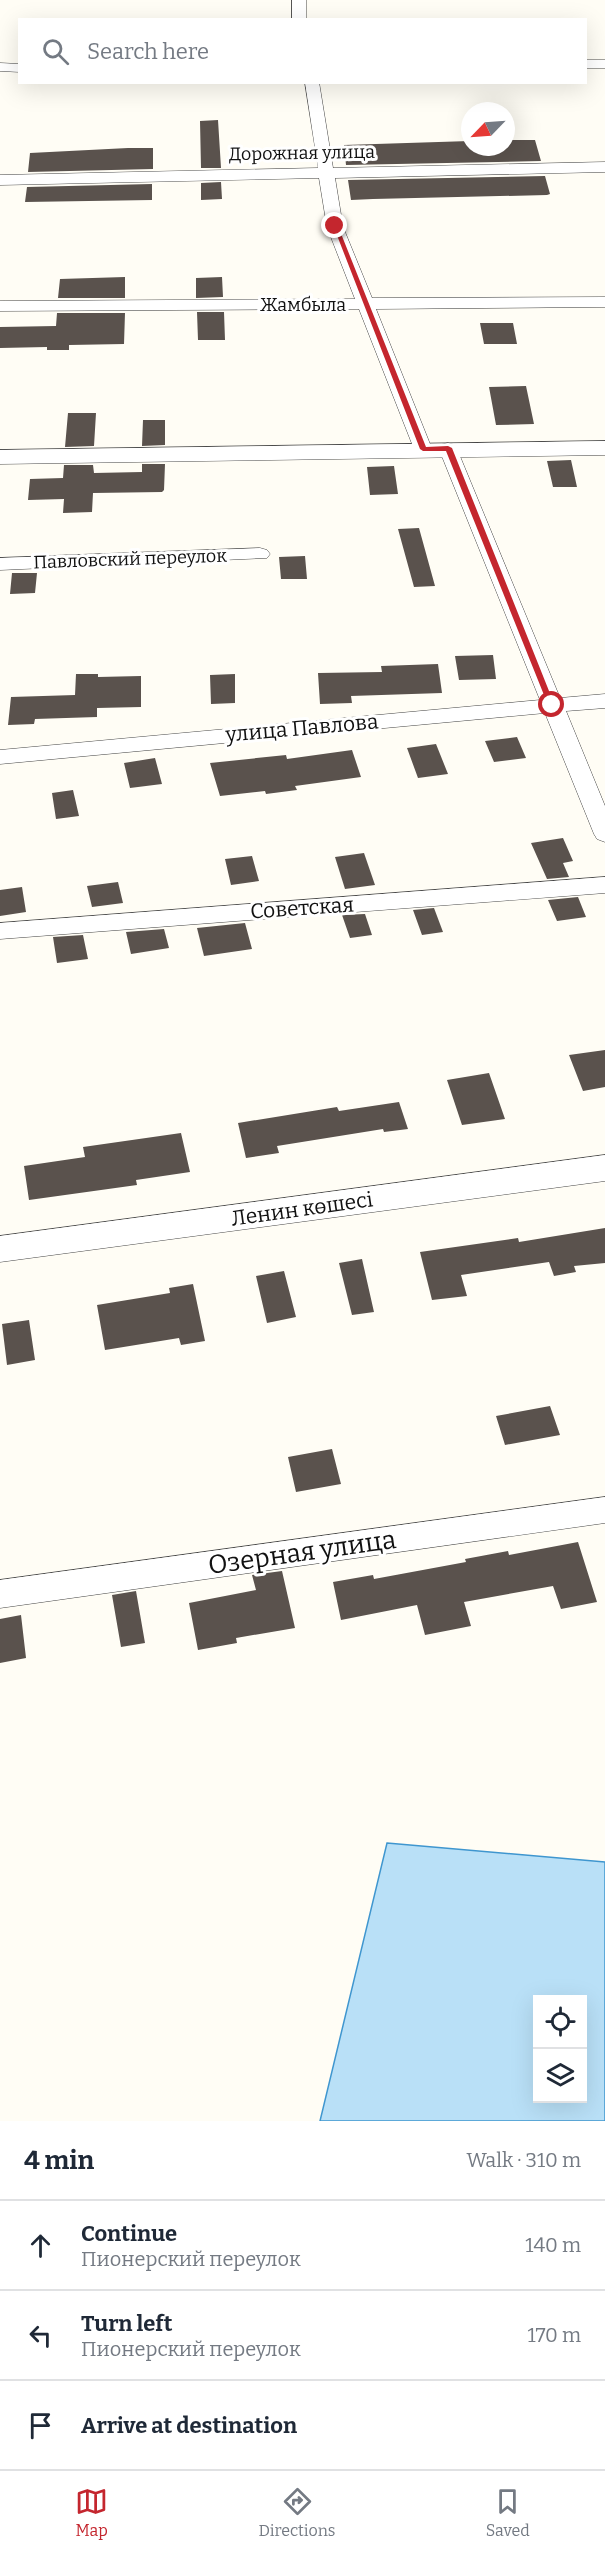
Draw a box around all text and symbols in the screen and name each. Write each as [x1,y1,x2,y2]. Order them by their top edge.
search box [18,18,587,84]
icon: search [39,35,72,68]
text: Search here [87,38,209,65]
north arrow [461,102,515,156]
street label: Дорожная улица [229,141,375,165]
route end [321,212,347,238]
street label: Жамбыла [260,294,346,316]
street label: Павловский переулок [33,545,228,573]
route start [538,691,564,717]
street label: улица Павлова [224,708,380,748]
street label: Советская [249,891,355,925]
street label: Ленин көшесі [230,1186,374,1232]
street label: Озерная улица [206,1524,398,1581]
map controls [533,1995,587,2103]
button: locate [533,1995,587,2049]
button: layers [533,2049,587,2103]
text: 4 min [24,2145,94,2176]
text: Walk · 310 m [467,2148,581,2172]
text: Continue [81,2220,177,2247]
icon: ahead [24,2229,57,2262]
text: 140 m [525,2233,581,2257]
text: Пионерский переулок [81,2247,301,2271]
text: Turn left [81,2310,173,2337]
icon: left [24,2319,57,2352]
text: 170 m [528,2323,581,2347]
text: Пионерский переулок [81,2337,301,2361]
icon: arrive [24,2409,57,2442]
text: Arrive at destination [81,2412,297,2439]
tab: Map [75,2485,108,2540]
tab: Directions [259,2485,336,2540]
tab: Saved [486,2485,530,2540]

